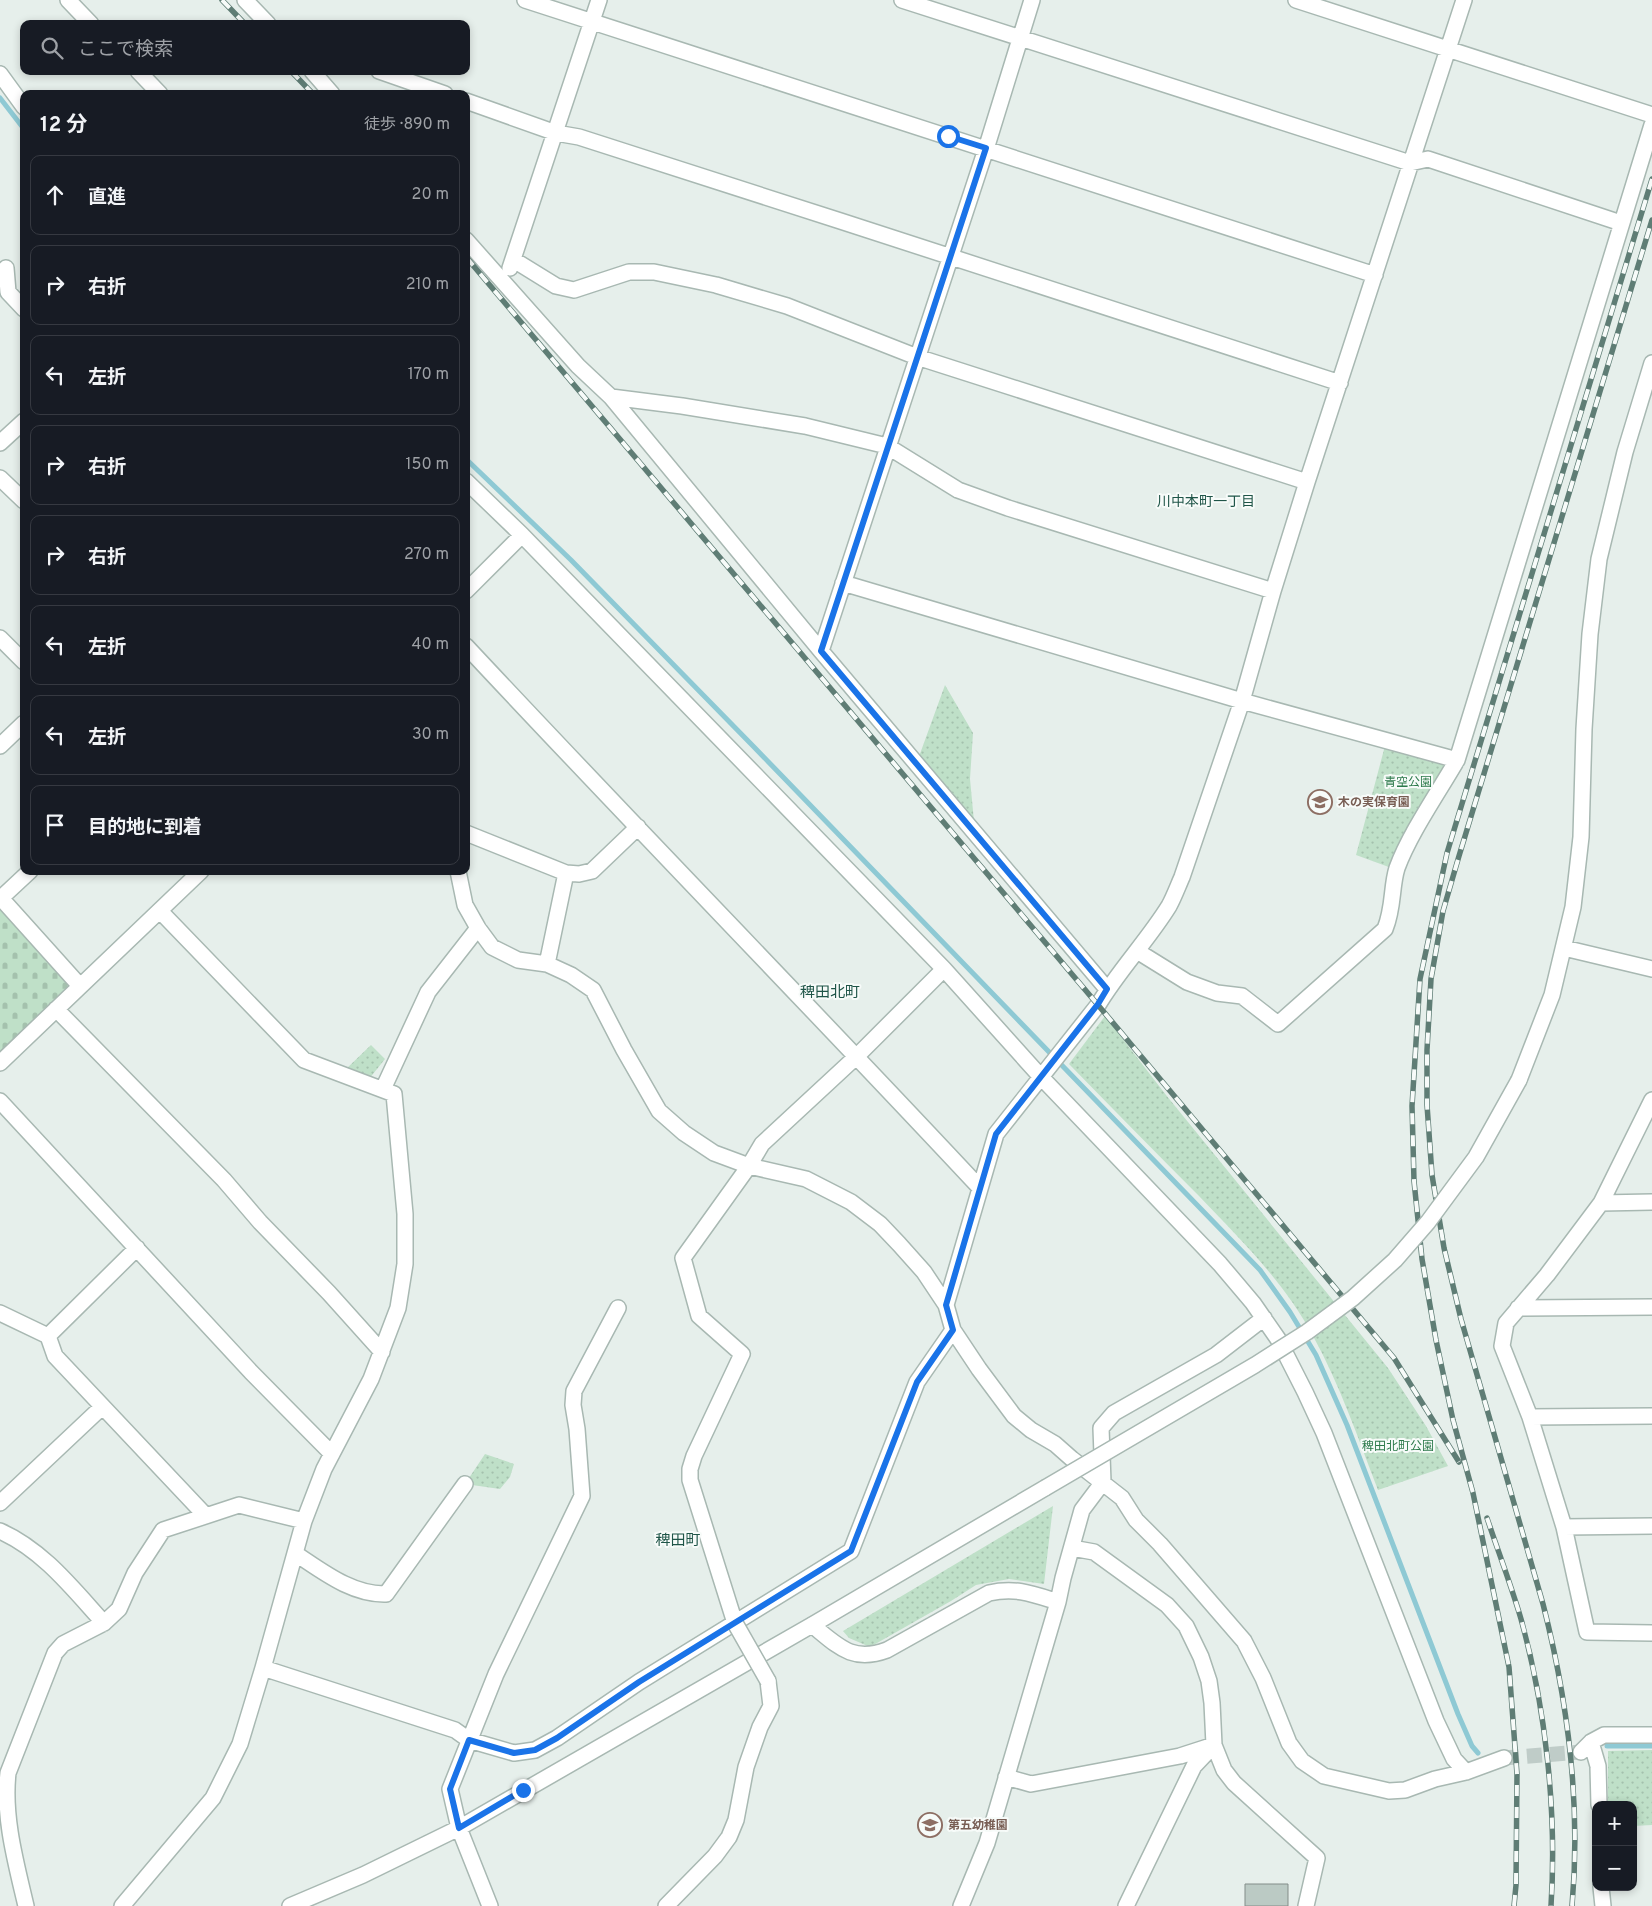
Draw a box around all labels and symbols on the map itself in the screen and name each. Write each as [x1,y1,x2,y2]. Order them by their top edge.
route start [937,125,960,148]
district label: 川中本町一丁目 [1157,494,1255,511]
park label: 青空公園 [1384,775,1432,791]
school or university icon: 木の実保育園 [1307,789,1333,815]
place label: 木の実保育園 [1338,795,1410,811]
district label: 稗田北町 [800,983,860,1003]
park label: 稗田北町公園 [1362,1439,1434,1455]
district label: 稗田町 [655,1532,701,1551]
route end [512,1779,535,1802]
school or university icon: 第五幼稚園 [917,1812,943,1838]
place label: 第五幼稚園 [948,1818,1008,1834]

